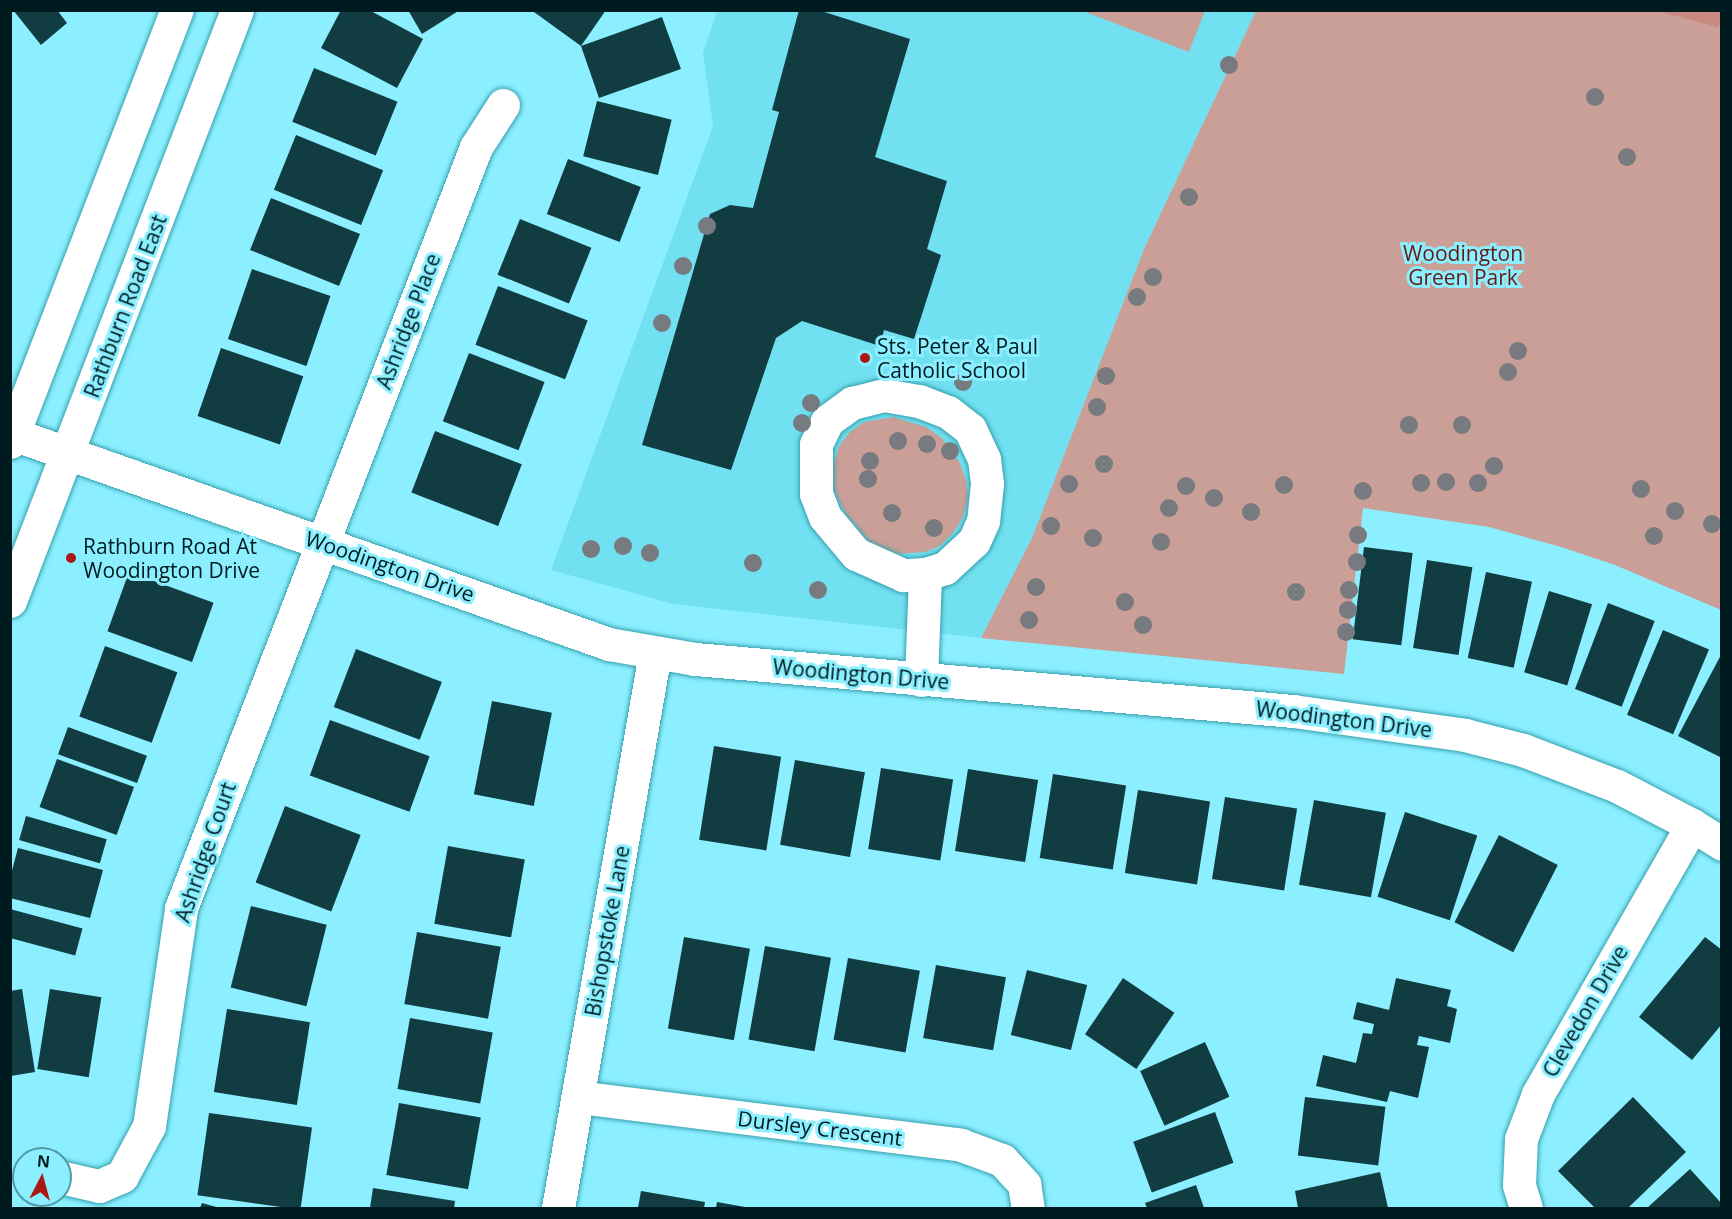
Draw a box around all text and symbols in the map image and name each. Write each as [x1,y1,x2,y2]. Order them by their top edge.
street label: Rathburn Road East [78,211,172,401]
park label: Woodington Green Park [1403,240,1523,290]
street label: Ashridge Place [371,250,445,392]
place label: Sts. Peter & Paul Catholic School [877,333,1038,383]
marker: Sts. Peter & Paul Catholic School [858,351,872,365]
street label: Woodington Drive [302,525,478,607]
place label: Rathburn Road At Woodington Drive [83,533,260,583]
marker: Rathburn Road At Woodington Drive [64,551,78,565]
street label: Woodington Drive [772,654,950,694]
street label: Woodington Drive [1255,696,1433,742]
street label: Ashridge Court [169,779,241,925]
street label: Bishopstoke Lane [580,844,634,1018]
street label: Clevedon Drive [1537,941,1633,1081]
street label: Dursley Crescent [736,1105,904,1151]
north arrow [12,1147,72,1207]
text: N [36,1149,51,1173]

